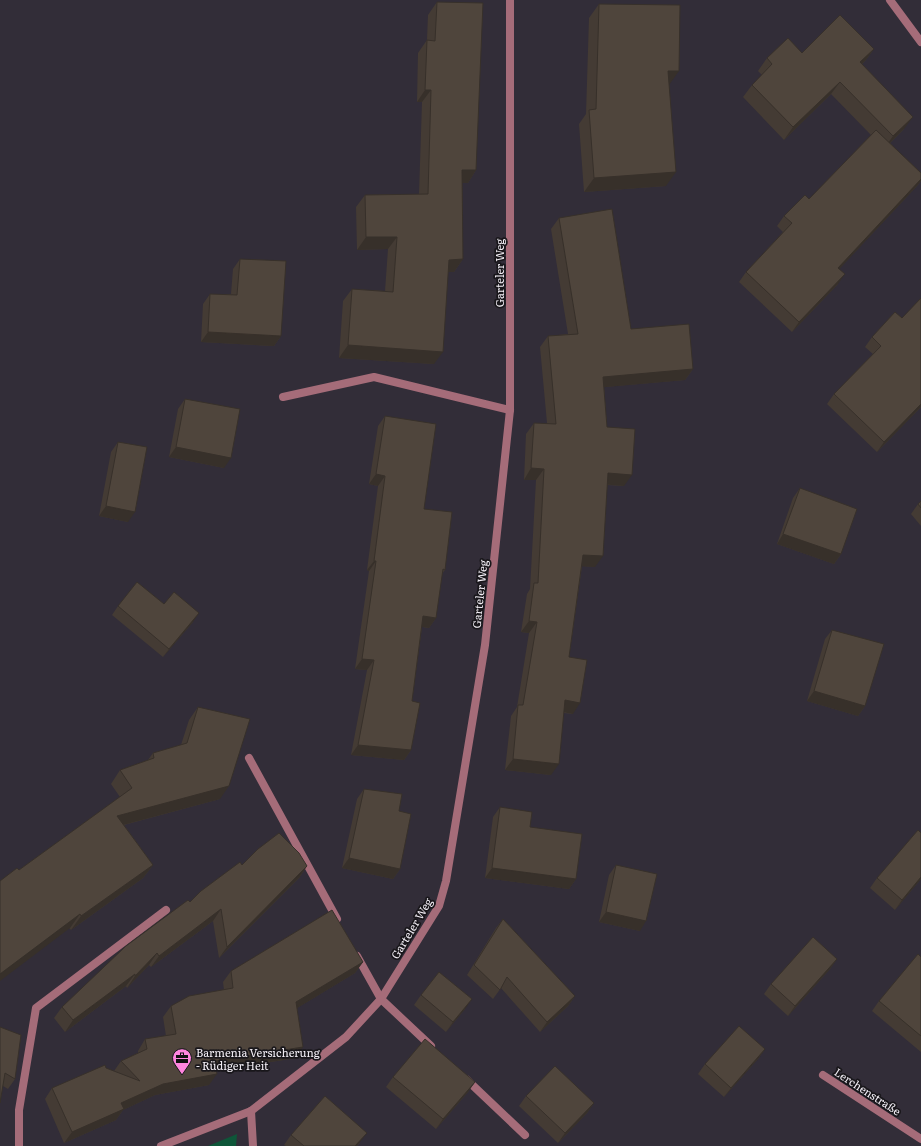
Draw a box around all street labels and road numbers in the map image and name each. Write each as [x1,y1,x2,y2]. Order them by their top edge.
street label: Garteler Weg [491,238,507,307]
street label: Garteler Weg [467,558,491,629]
street label: Garteler Weg [386,894,436,962]
street label: Lerchenstraße [832,1063,905,1119]

